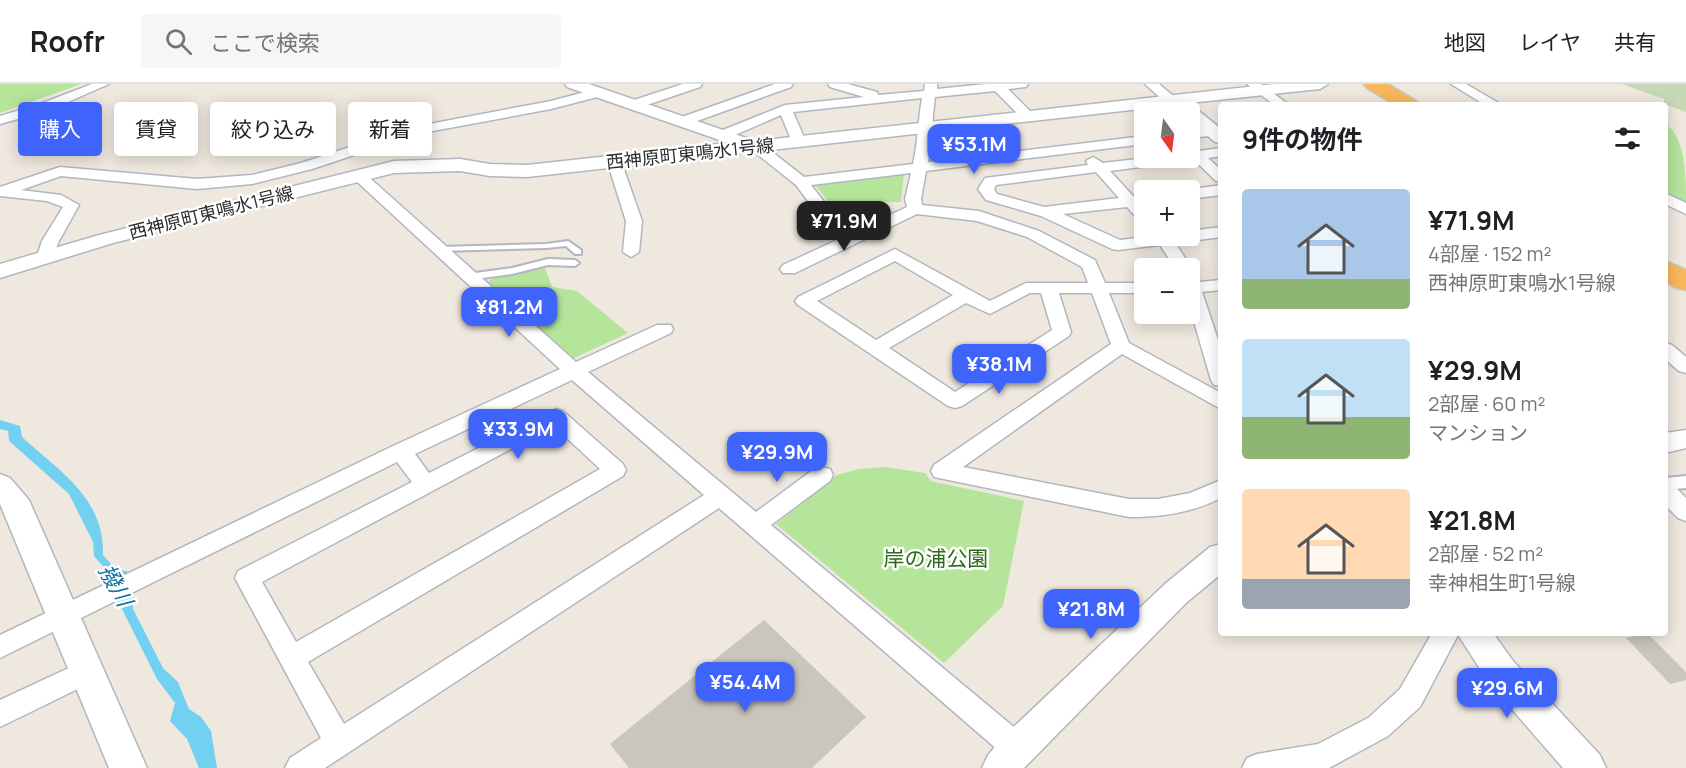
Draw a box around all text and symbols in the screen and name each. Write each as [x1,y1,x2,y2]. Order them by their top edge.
search box [141,14,561,68]
text: Roofr [30,22,105,60]
icon: search [162,25,195,58]
text: ここで検索 [210,28,320,58]
text: 地図 [1444,28,1486,56]
text: レイヤ [1519,28,1581,56]
text: 共有 [1614,28,1656,56]
chip: 購入 [18,102,102,156]
chip: 賃貸 [114,102,198,156]
chip: 絞り込み [210,102,336,156]
chip: 新着 [348,102,432,156]
north arrow [1134,102,1200,168]
map controls [1134,102,1200,324]
text: 9件の物件 [1242,121,1362,157]
icon: filters [1611,122,1644,155]
pin: ¥53.1M [925,124,1023,175]
text: ¥53.1M [941,130,1007,157]
street label: 西神原町東鳴水1号線 [605,132,775,174]
street label: 西神原町東鳴水1号線 [126,180,296,244]
button: + [1134,180,1200,246]
pin: ¥71.9M [795,201,893,252]
text: ¥71.9M [1428,202,1514,238]
text: ¥71.9M [811,207,877,234]
icon: home [1290,213,1362,285]
text: 4部屋 · 152 m² [1428,240,1551,267]
button: − [1134,258,1200,324]
text: 西神原町東鳴水1号線 [1428,269,1616,296]
pin: ¥81.2M [460,287,558,338]
text: ¥81.2M [475,293,543,320]
pin: ¥38.1M [950,344,1048,395]
text: ¥38.1M [966,350,1032,377]
text: ¥29.9M [1428,352,1522,388]
icon: home [1290,363,1362,435]
text: 2部屋 · 60 m² [1428,390,1546,417]
pin: ¥33.9M [469,409,567,460]
text: ¥33.9M [482,415,554,442]
text: マンション [1428,419,1528,446]
pin: ¥29.9M [728,432,826,483]
text: ¥29.9M [741,438,813,465]
text: ¥21.8M [1428,502,1516,538]
icon: home [1290,513,1362,585]
text: 2部屋 · 52 m² [1428,540,1543,567]
park label: 岸の浦公園 [884,544,989,572]
water label: 撥川 [92,558,141,613]
text: 幸神相生町1号線 [1428,569,1576,596]
pin: ¥21.8M [1042,589,1140,640]
text: ¥21.8M [1057,595,1125,622]
pin: ¥54.4M [696,662,794,713]
text: ¥54.4M [709,668,781,695]
pin: ¥29.6M [1458,668,1556,719]
text: ¥29.6M [1471,674,1543,701]

